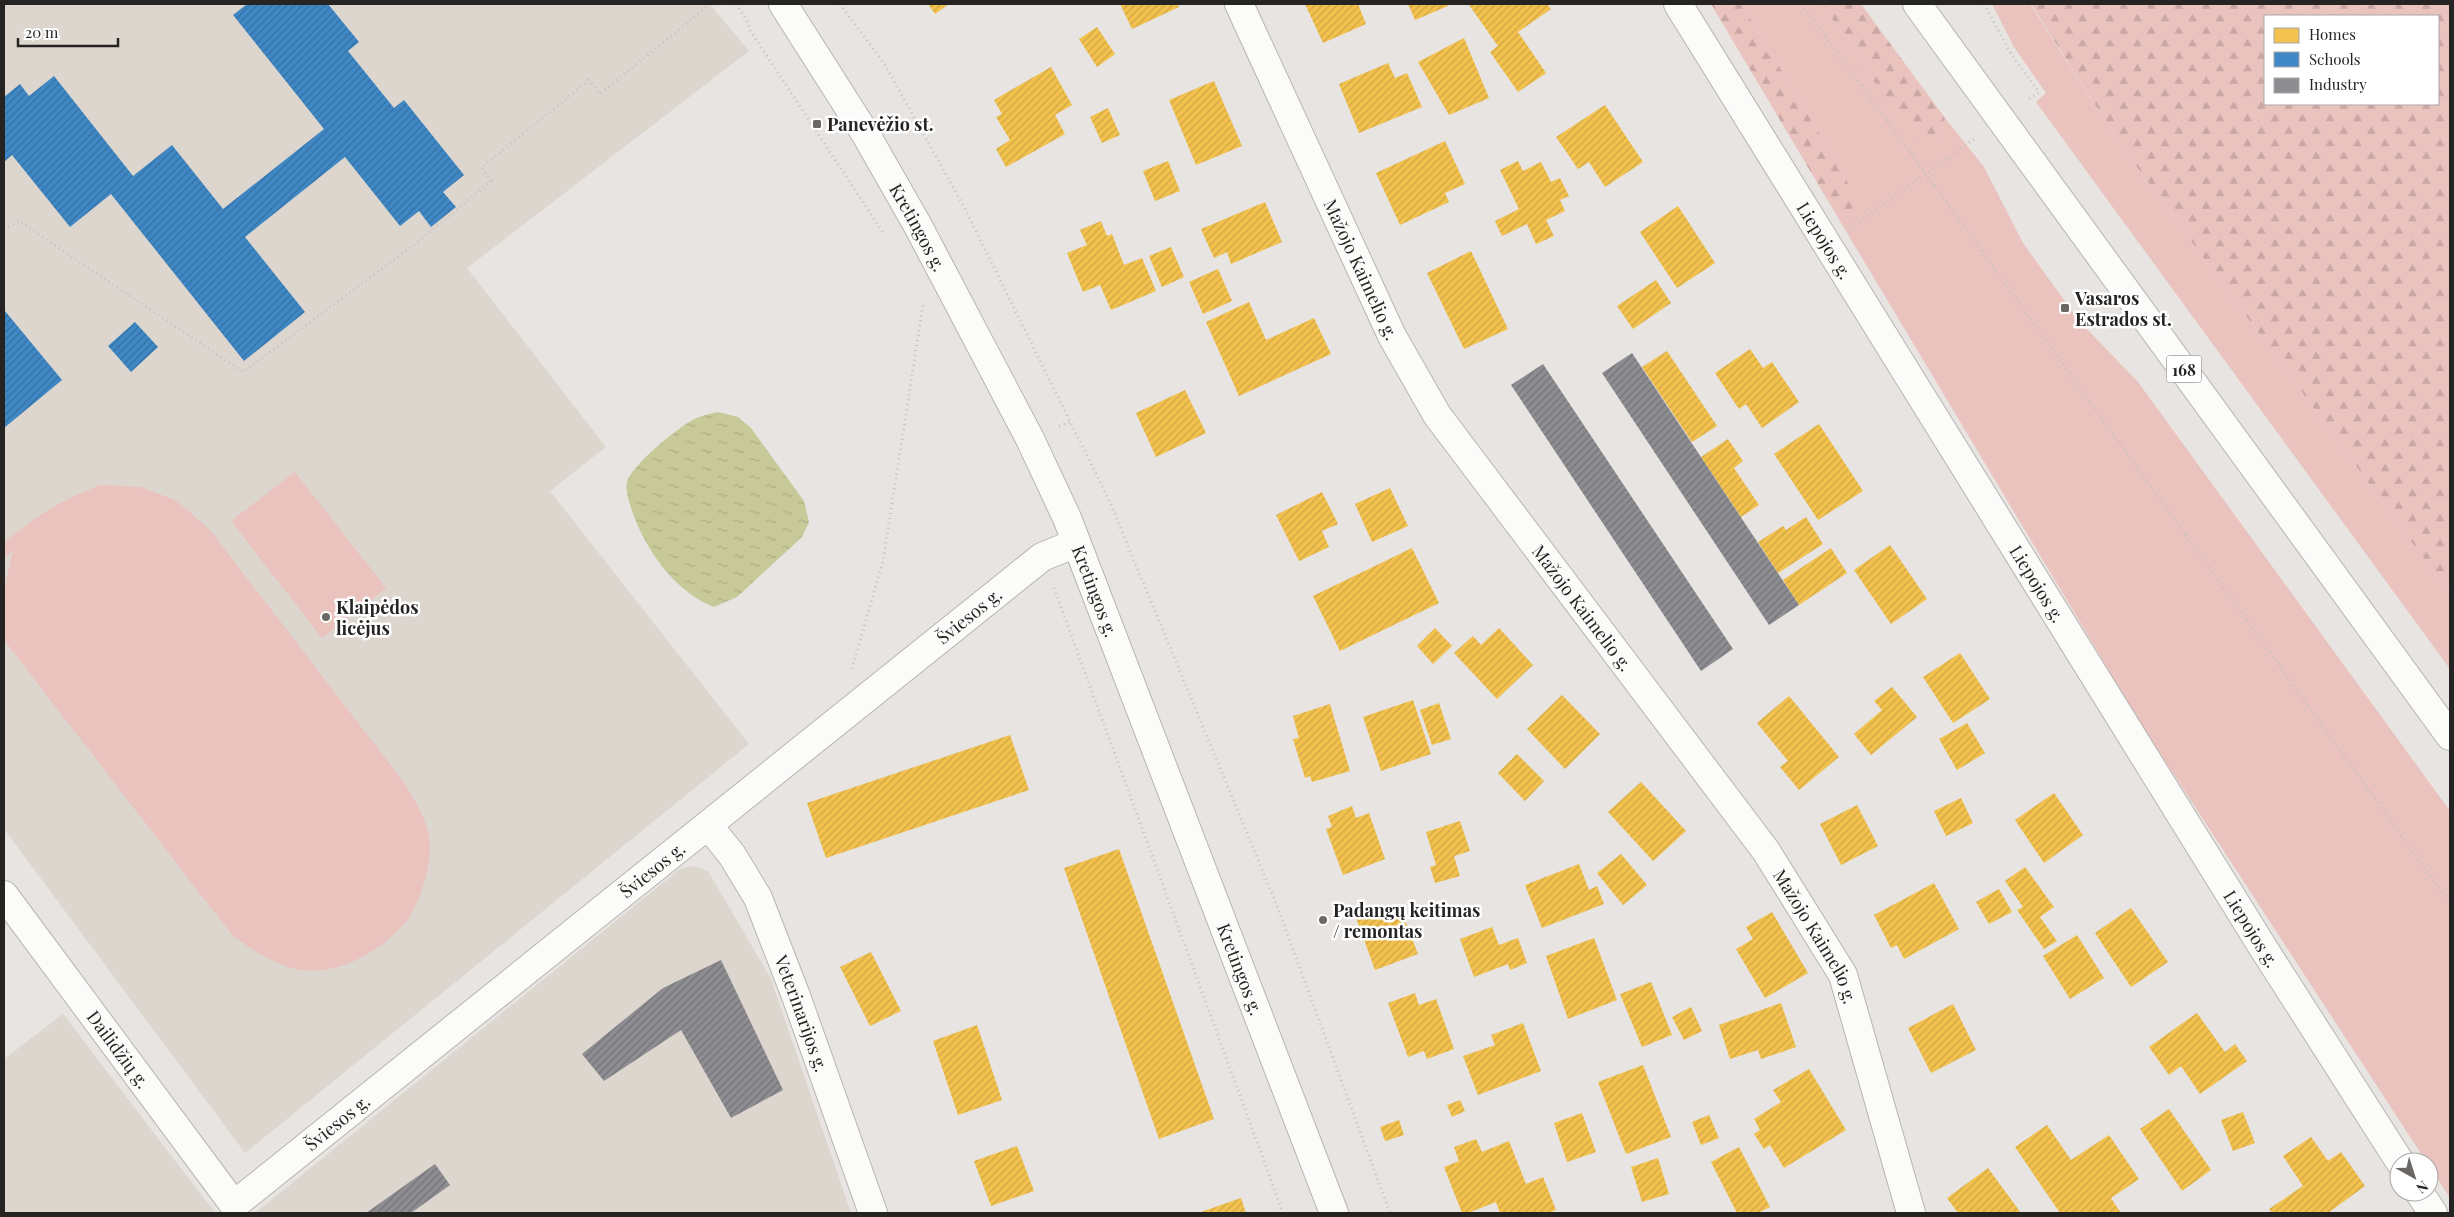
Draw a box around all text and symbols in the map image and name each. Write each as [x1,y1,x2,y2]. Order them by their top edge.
scale bar [18,15,118,47]
legend [2264,15,2439,105]
text: 20 m [25,22,59,42]
text: Homes [2309,24,2356,44]
text: Schools [2309,49,2361,69]
text: Industry [2309,74,2367,94]
place label: Panevėžio st. [827,112,934,136]
marker: Panevėžio st. [811,118,823,130]
street label: Kretingos g. [884,179,952,275]
street label: Mažojo Kaimelio g. [1318,195,1404,344]
street label: Liepojos g. [1791,197,1857,283]
place label: Vasaros Estrados st. [2074,286,2172,331]
marker: Vasaros Estrados st. [2059,302,2071,314]
road number: 168 [2166,356,2202,382]
street label: Mažojo Kaimelio g. [1527,540,1638,676]
street label: Liepojos g. [2004,541,2070,627]
street label: Kretingos g. [1067,542,1124,640]
street label: Šviesos g. [931,582,1007,649]
place label: Klaipėdos licėjus [336,595,419,640]
marker: Klaipėdos licėjus [320,611,332,623]
street label: Šviesos g. [614,836,690,903]
street label: Mažojo Kaimelio g. [1768,864,1863,1007]
street label: Liepojos g. [2218,886,2284,972]
place label: Padangų keitimas / remontas [1333,898,1480,943]
marker: Padangų keitimas / remontas [1317,914,1329,926]
street label: Kretingos g. [1212,920,1269,1018]
street label: Veterinarijos g. [769,951,834,1075]
street label: Dailidžių g. [82,1006,155,1093]
street label: Šviesos g. [299,1089,375,1156]
north arrow [2389,1152,2439,1202]
text: N [2413,1177,2432,1198]

